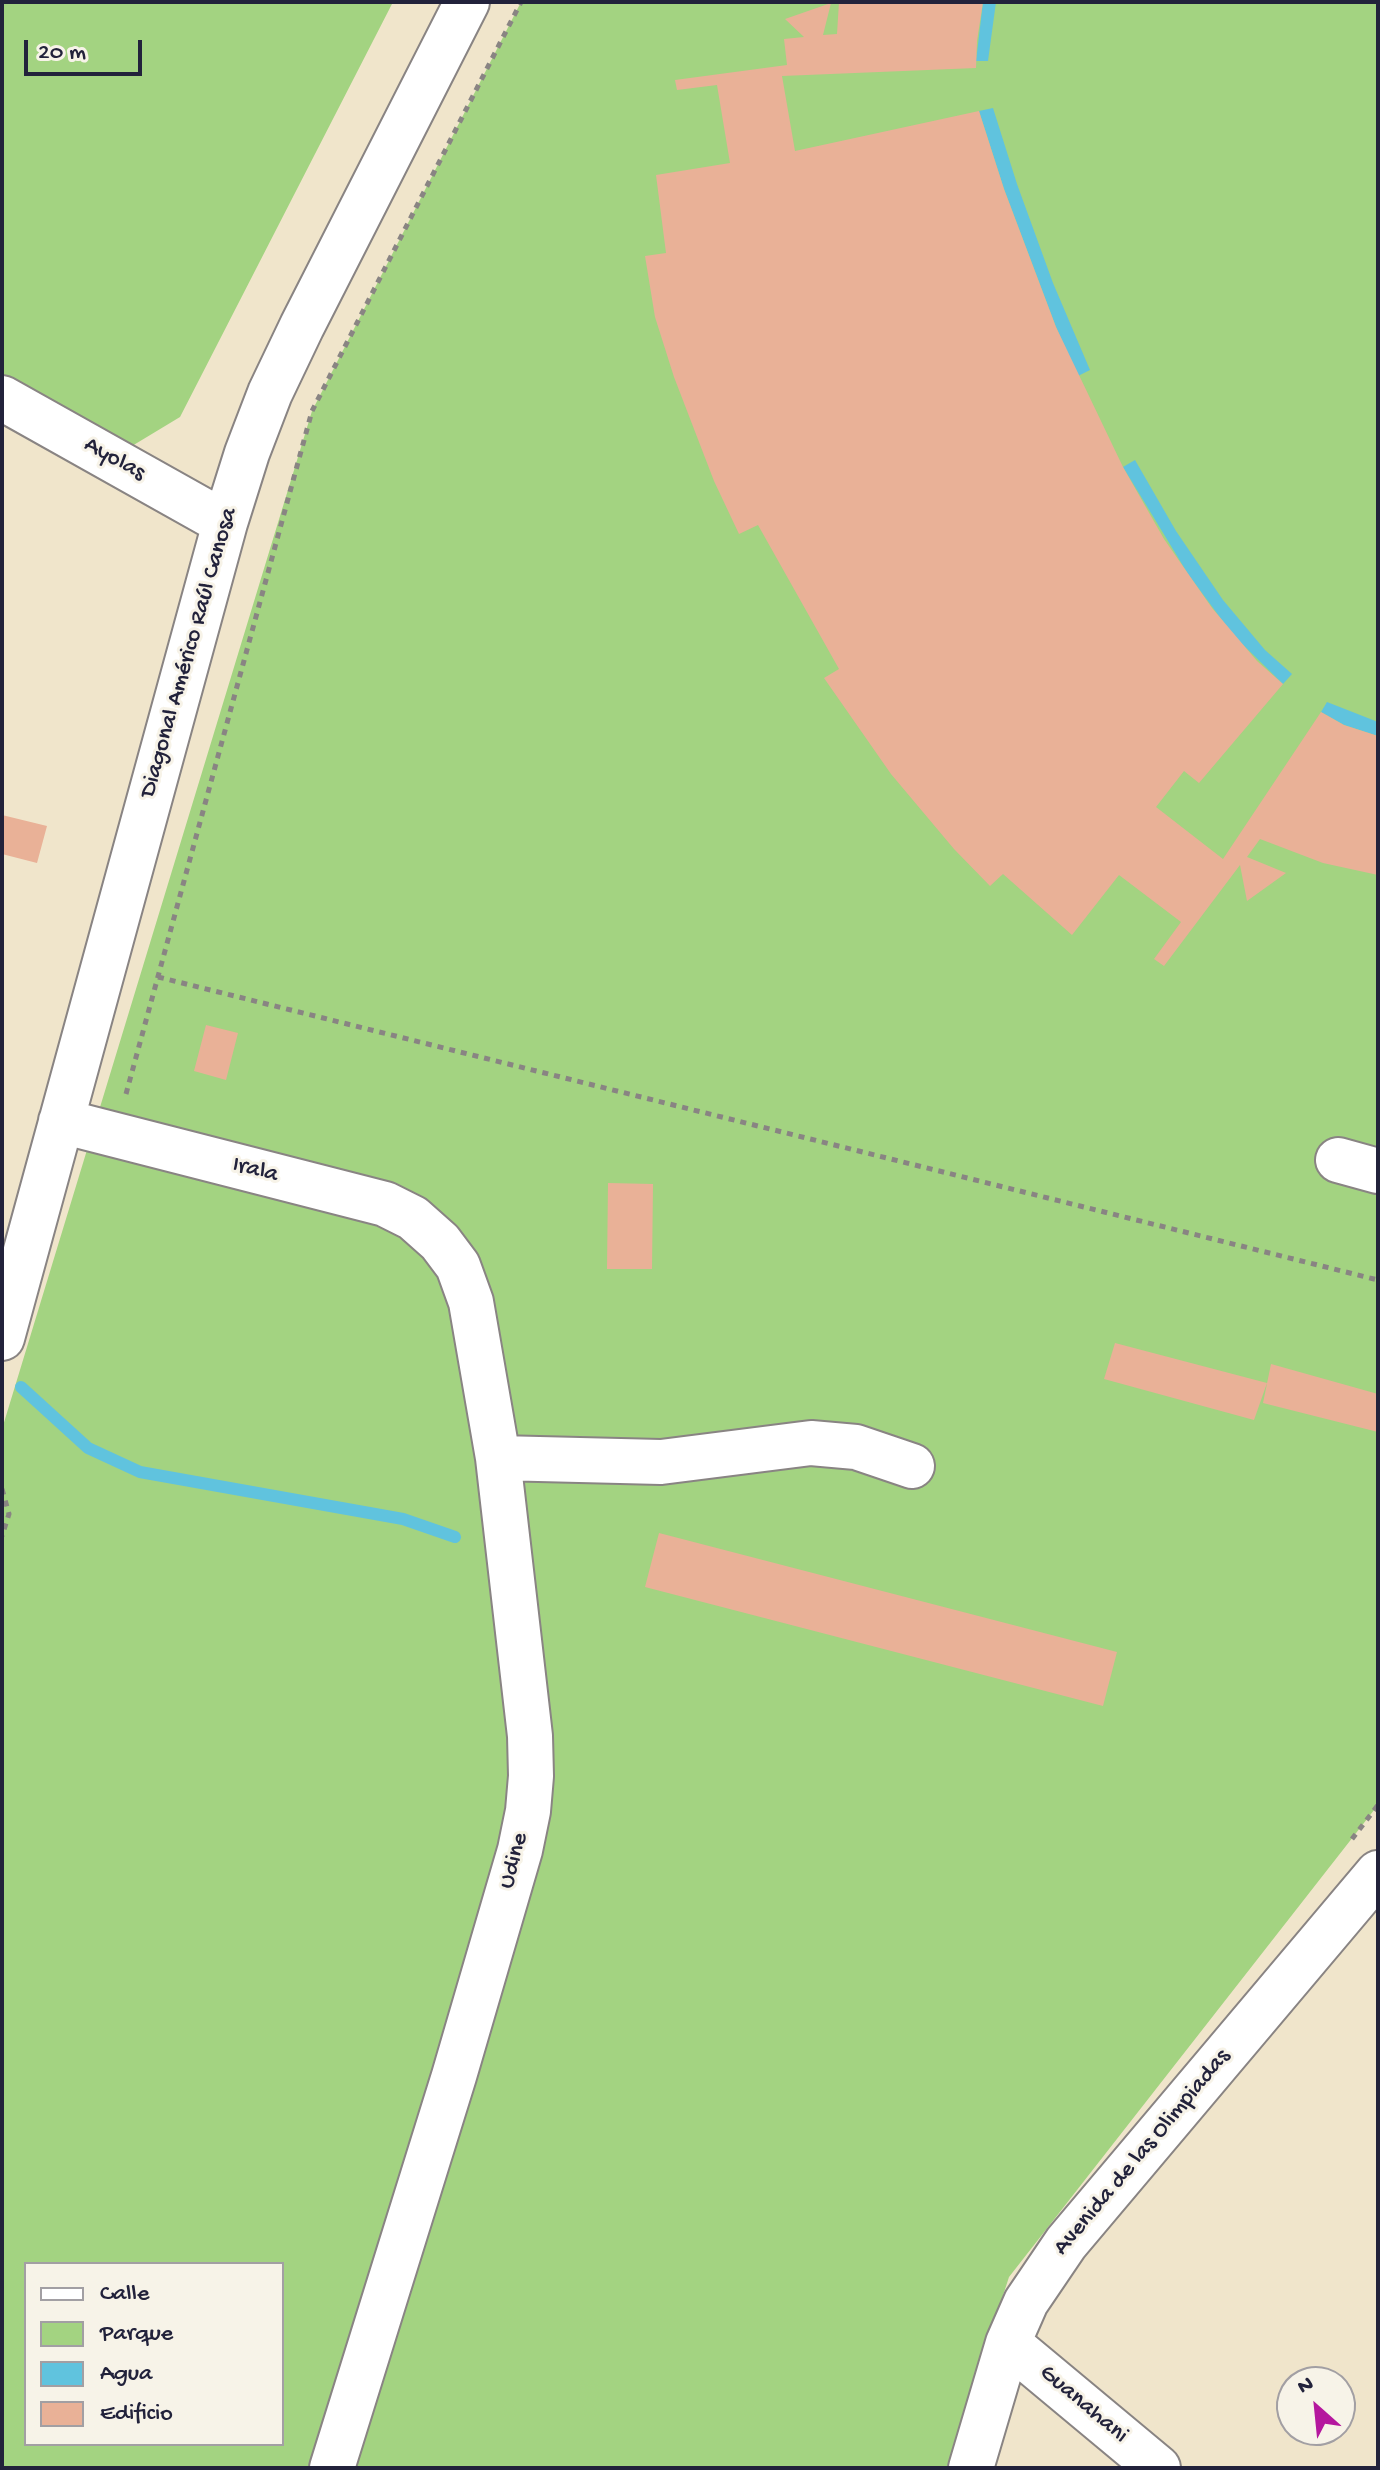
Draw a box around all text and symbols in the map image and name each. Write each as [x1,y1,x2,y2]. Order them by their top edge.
scale bar [28,24,146,74]
text: 20 m [38,39,86,68]
street label: Ayolas [78,431,150,489]
street label: Diagonal Américo Raúl Canosa [135,505,245,801]
street label: Irala [229,1151,281,1191]
street label: Udine [494,1830,536,1892]
street label: Avenida de las Olimpiadas [1048,2044,1238,2262]
legend [24,2262,284,2446]
text: Calle [100,2280,149,2309]
text: Parque [100,2320,173,2349]
street label: Guanahani [1033,2359,1133,2451]
text: Agua [100,2360,152,2389]
north arrow [1276,2366,1356,2446]
text: N [1294,2372,1318,2401]
text: Edificio [100,2400,173,2429]

